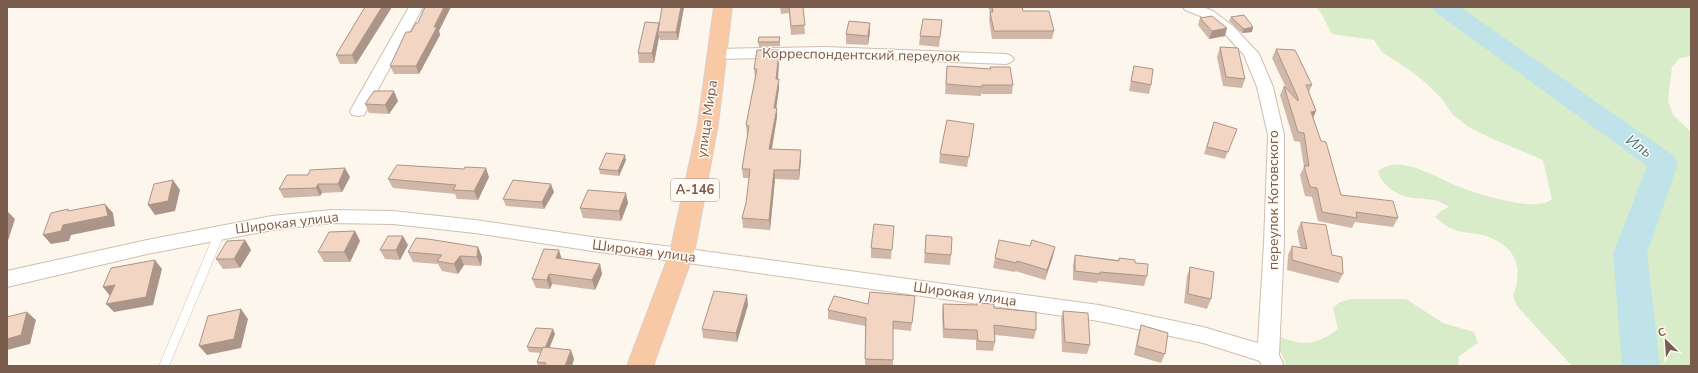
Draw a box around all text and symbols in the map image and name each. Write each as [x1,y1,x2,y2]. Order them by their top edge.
street label: Корреспондентский переулок [762,44,961,66]
street label: улица Мира [692,79,722,159]
street label: переулок Котовского [1264,130,1283,270]
water label: Иль [1622,130,1656,162]
road number: А-146 [671,179,719,201]
street label: Широкая улица [234,207,340,239]
street label: Широкая улица [591,235,697,267]
street label: Широкая улица [912,277,1018,311]
north arrow [1646,321,1686,361]
text: С [1655,324,1669,341]

